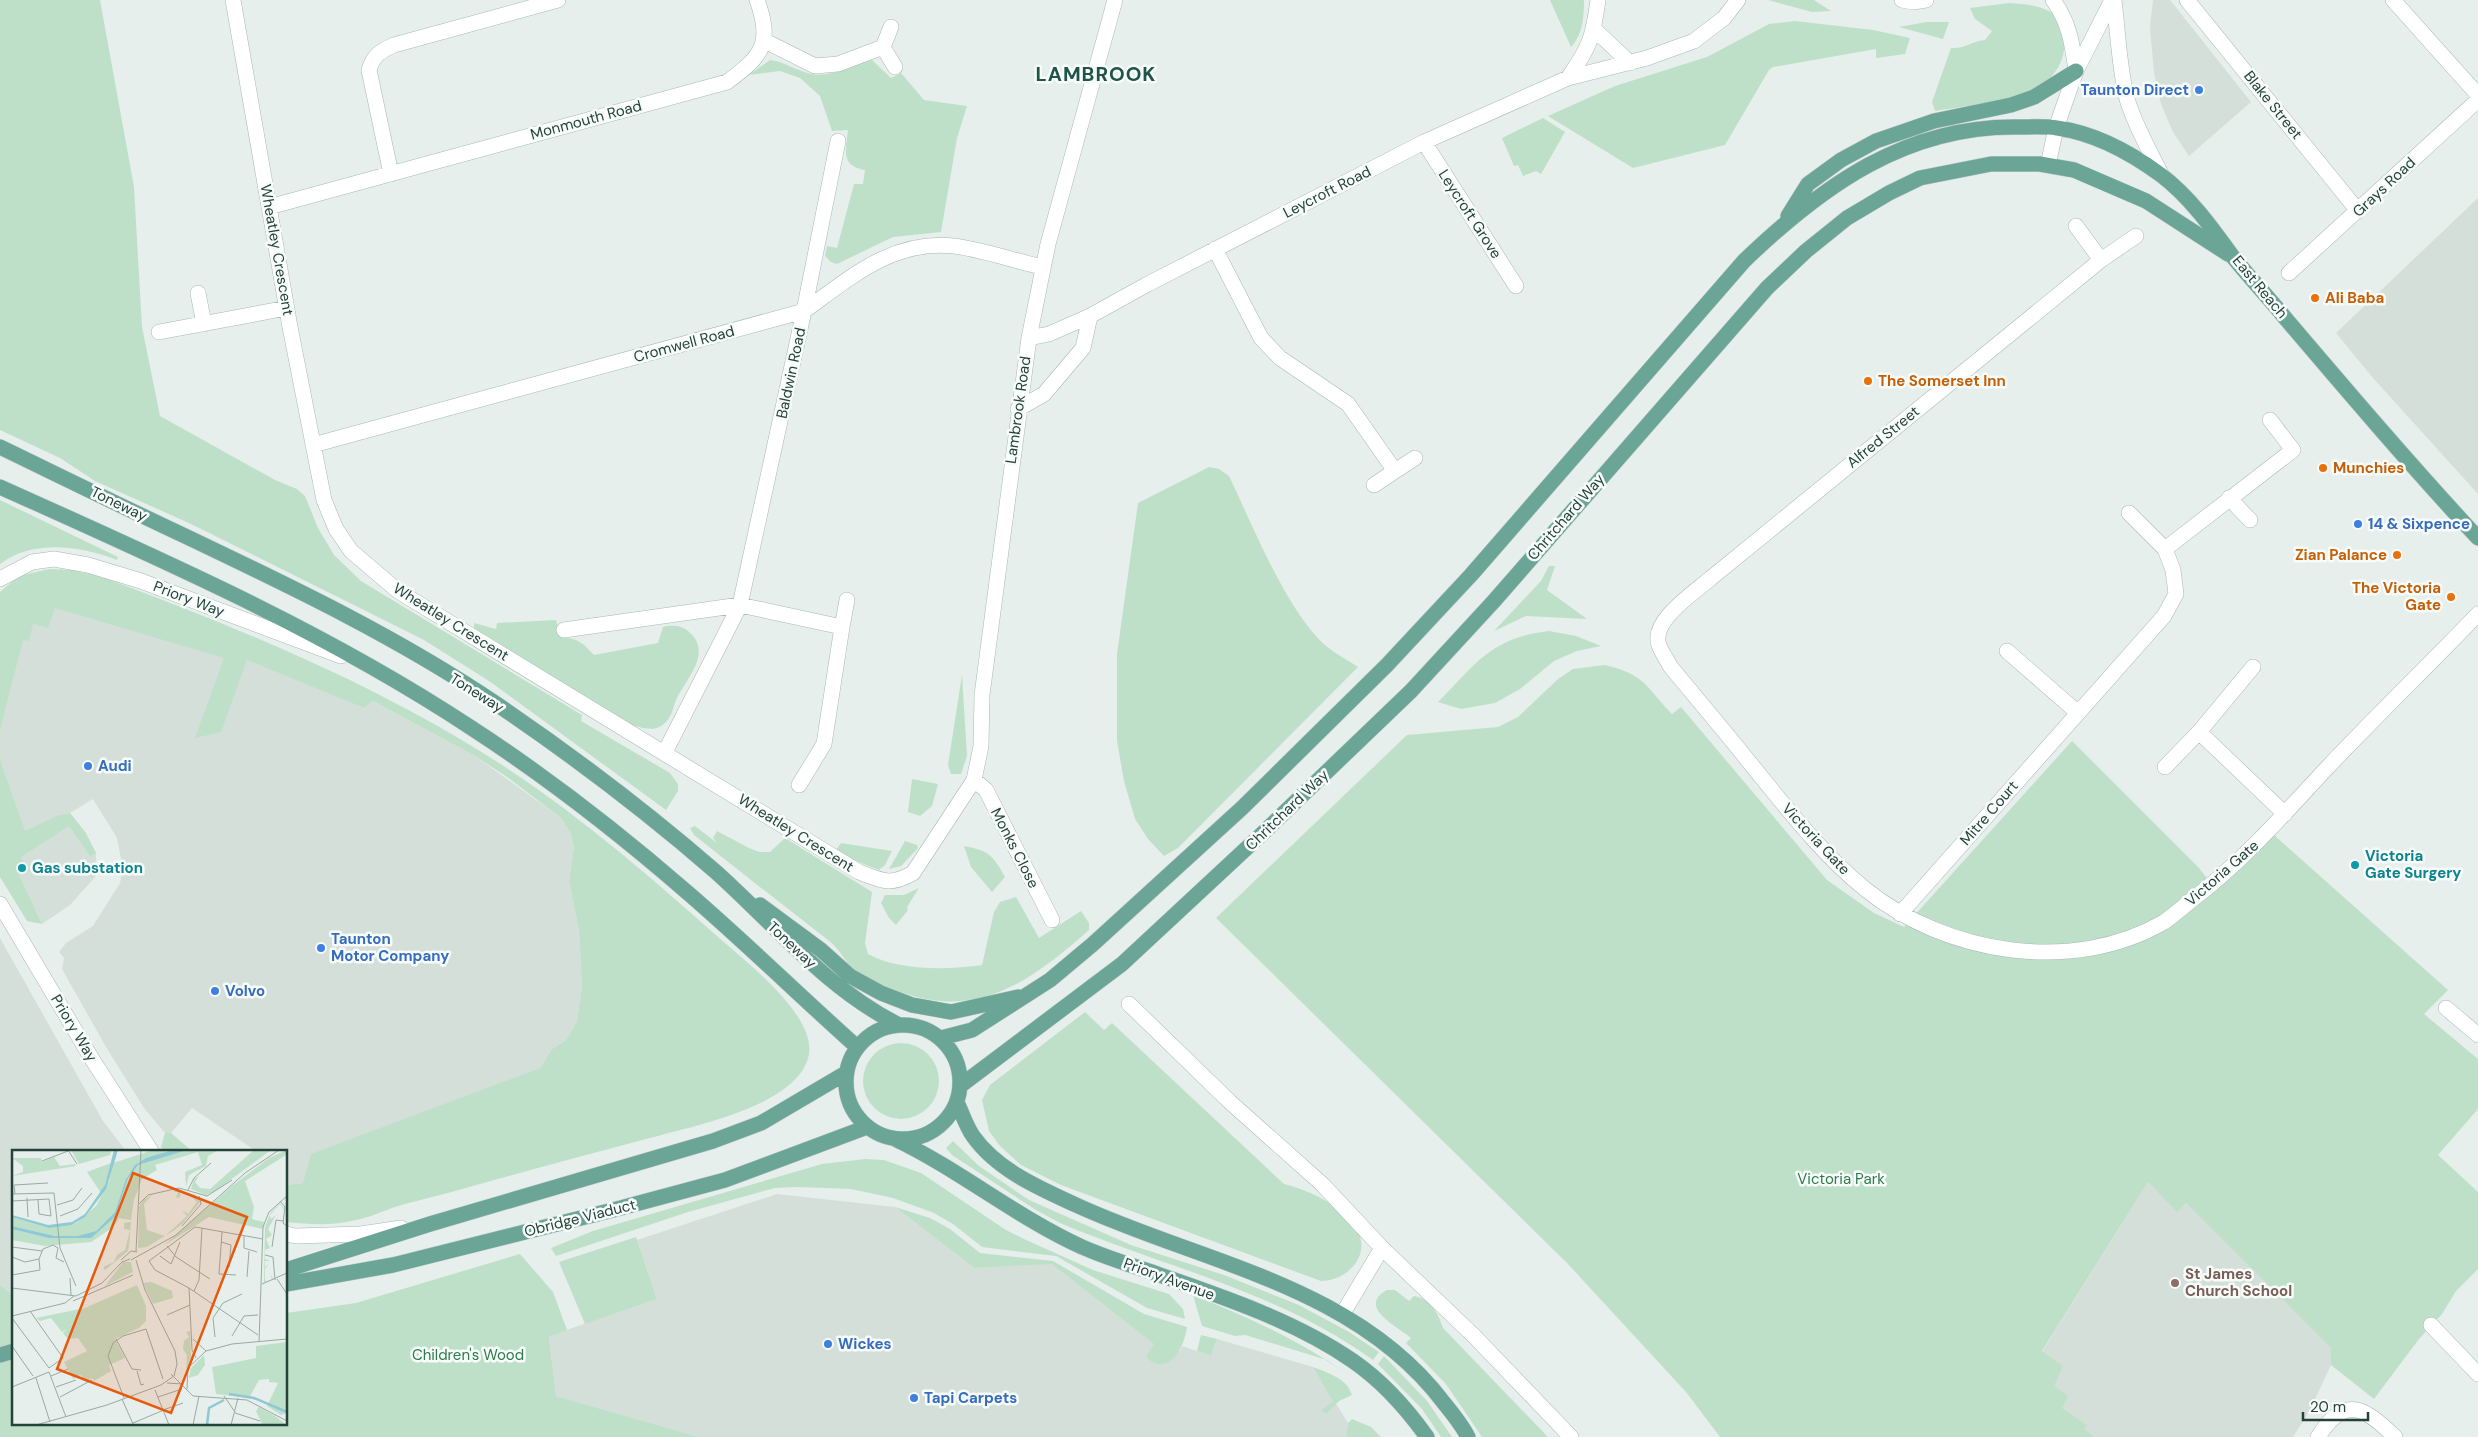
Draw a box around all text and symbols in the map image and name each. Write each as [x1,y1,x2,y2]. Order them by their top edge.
district label: LAMBROOK [1036,61,1156,87]
street label: Blake Street [2239,67,2307,143]
place label: Taunton Direct [2081,80,2189,100]
marker: Taunton Direct [2193,84,2205,96]
street label: Monmouth Road [528,96,644,144]
street label: Grays Road [2348,153,2420,221]
street label: Leycroft Road [1280,161,1374,223]
street label: Leycroft Grove [1434,166,1506,262]
street label: Wheatley Crescent [256,183,298,317]
street label: East Reach [2228,251,2292,323]
place label: Ali Baba [2325,288,2384,308]
marker: Ali Baba [2309,292,2321,304]
street label: Cromwell Road [631,321,737,367]
street label: Baldwin Road [772,326,810,420]
street label: Lambrook Road [1001,355,1035,465]
place label: The Somerset Inn [1878,371,2006,391]
marker: The Somerset Inn [1862,375,1874,387]
street label: Alfred Street [1842,401,1924,472]
place label: Munchies [2333,458,2404,478]
marker: Munchies [2317,462,2329,474]
street label: Chritchard Way [1523,469,1609,564]
street label: Toneway [88,482,151,526]
place label: 14 & Sixpence [2368,514,2470,534]
marker: 14 & Sixpence [2352,518,2364,530]
place label: Zian Palance [2295,545,2387,565]
marker: Zian Palance [2391,549,2403,561]
street label: Priory Way [151,576,228,622]
street label: Wheatley Crescent [389,578,513,666]
place label: The Victoria Gate [2352,578,2441,615]
marker: The Victoria Gate [2445,591,2457,603]
street label: Toneway [446,669,508,718]
place label: Audi [98,756,132,776]
marker: Audi [82,760,94,772]
street label: Chritchard Way [1241,765,1333,855]
street label: Mitre Court [1955,776,2023,850]
street label: Wheatley Crescent [734,789,858,877]
street label: Victoria Gate [1778,799,1854,879]
street label: Monks Close [986,804,1044,892]
street label: Victoria Gate [2181,835,2263,911]
place label: Victoria Gate Surgery [2365,846,2461,883]
place label: Gas substation [32,858,143,878]
marker: Victoria Gate Surgery [2349,859,2361,871]
marker: Gas substation [16,862,28,874]
street label: Toneway [763,917,821,973]
place label: Taunton Motor Company [331,929,449,966]
marker: Taunton Motor Company [315,942,327,954]
place label: Volvo [225,981,265,1001]
marker: Volvo [209,985,221,997]
street label: Priory Way [46,991,102,1066]
inset map [12,1150,288,1424]
park label: Victoria Park [1797,1169,1885,1189]
street label: Obridge Viaduct [522,1194,638,1242]
street label: Priory Avenue [1121,1253,1217,1305]
place label: St James Church School [2185,1264,2292,1301]
marker: St James Church School [2169,1277,2181,1289]
place label: Wickes [838,1334,892,1354]
marker: Wickes [822,1338,834,1350]
park label: Children's Wood [412,1345,524,1365]
place label: Tapi Carpets [924,1388,1017,1408]
scale bar [2303,1390,2368,1422]
marker: Tapi Carpets [908,1392,920,1404]
text: 20 m [2310,1397,2346,1417]

